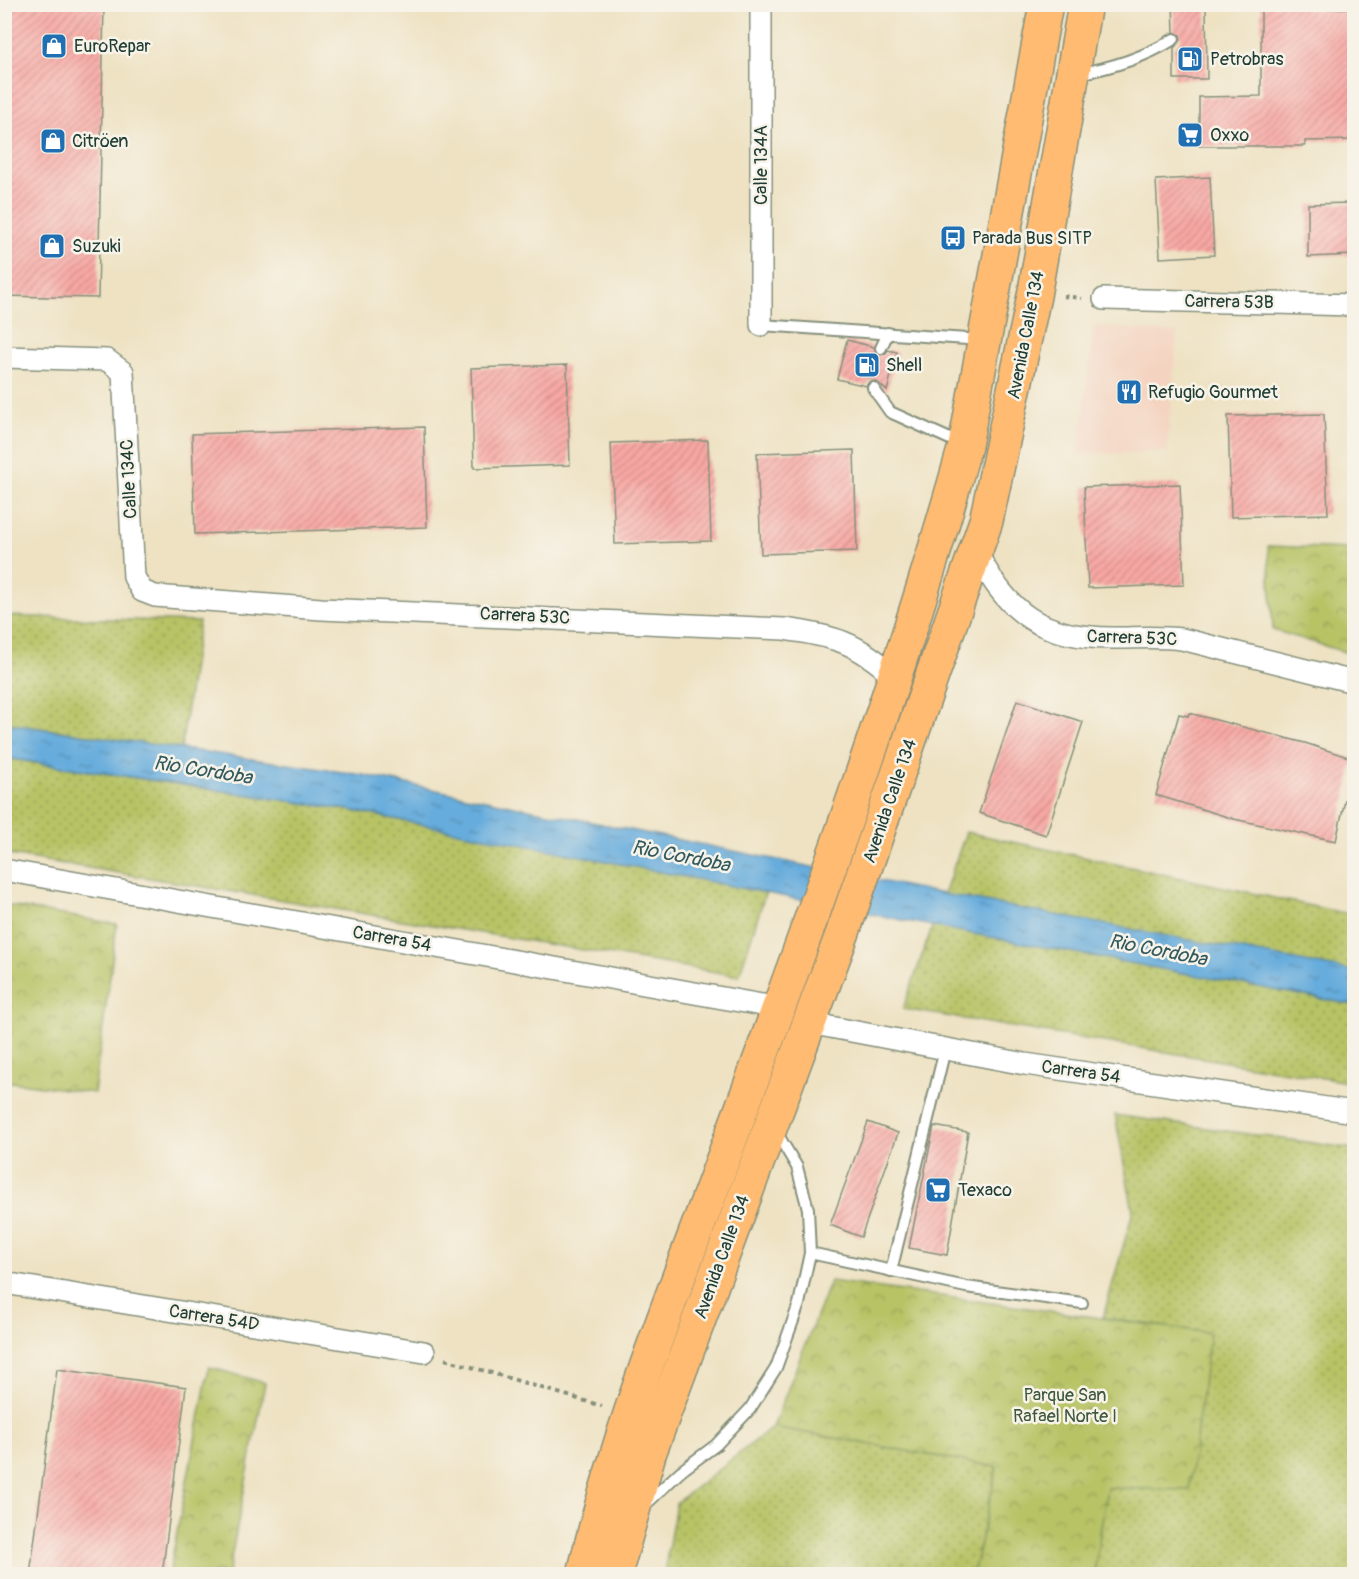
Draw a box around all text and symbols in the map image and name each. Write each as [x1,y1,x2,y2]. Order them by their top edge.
shop icon: EuroRepar [39,31,69,61]
place label: EuroRepar [74,35,151,58]
fuel station icon: Petrobras [1175,44,1205,74]
place label: Petrobras [1210,48,1283,71]
supermarket icon: Oxxo [1175,120,1205,150]
place label: Oxxo [1210,124,1249,147]
street label: Calle 134A [750,125,773,205]
shop icon: Citröen [38,126,68,156]
place label: Citröen [72,130,129,153]
bus stop icon: Parada Bus SITP [938,223,968,253]
place label: Parada Bus SITP [972,227,1092,250]
shop icon: Suzuki [37,231,67,261]
place label: Suzuki [72,235,121,258]
street label: Avenida Calle 134 [1002,268,1050,401]
street label: Carrera 53B [1184,290,1274,314]
fuel station icon: Shell [852,350,882,380]
place label: Shell [886,354,922,377]
restaurant icon: Refugio Gourmet [1114,377,1144,407]
place label: Refugio Gourmet [1148,381,1279,404]
street label: Calle 134C [115,439,143,519]
street label: Carrera 53C [479,602,571,630]
street label: Carrera 53C [1086,625,1178,651]
street label: Avenida Calle 134 [858,735,922,866]
water label: Rio Cordoba [152,750,256,790]
water label: Rio Cordoba [630,834,734,878]
street label: Carrera 54 [351,921,434,957]
water label: Rio Cordoba [1107,928,1211,972]
street label: Carrera 54 [1040,1055,1123,1089]
supermarket icon: Texaco [923,1175,953,1205]
place label: Texaco [958,1179,1012,1202]
street label: Avenida Calle 134 [689,1191,755,1322]
street label: Carrera 54D [167,1300,261,1336]
park label: Parque San Rafael Norte I [1013,1384,1117,1428]

